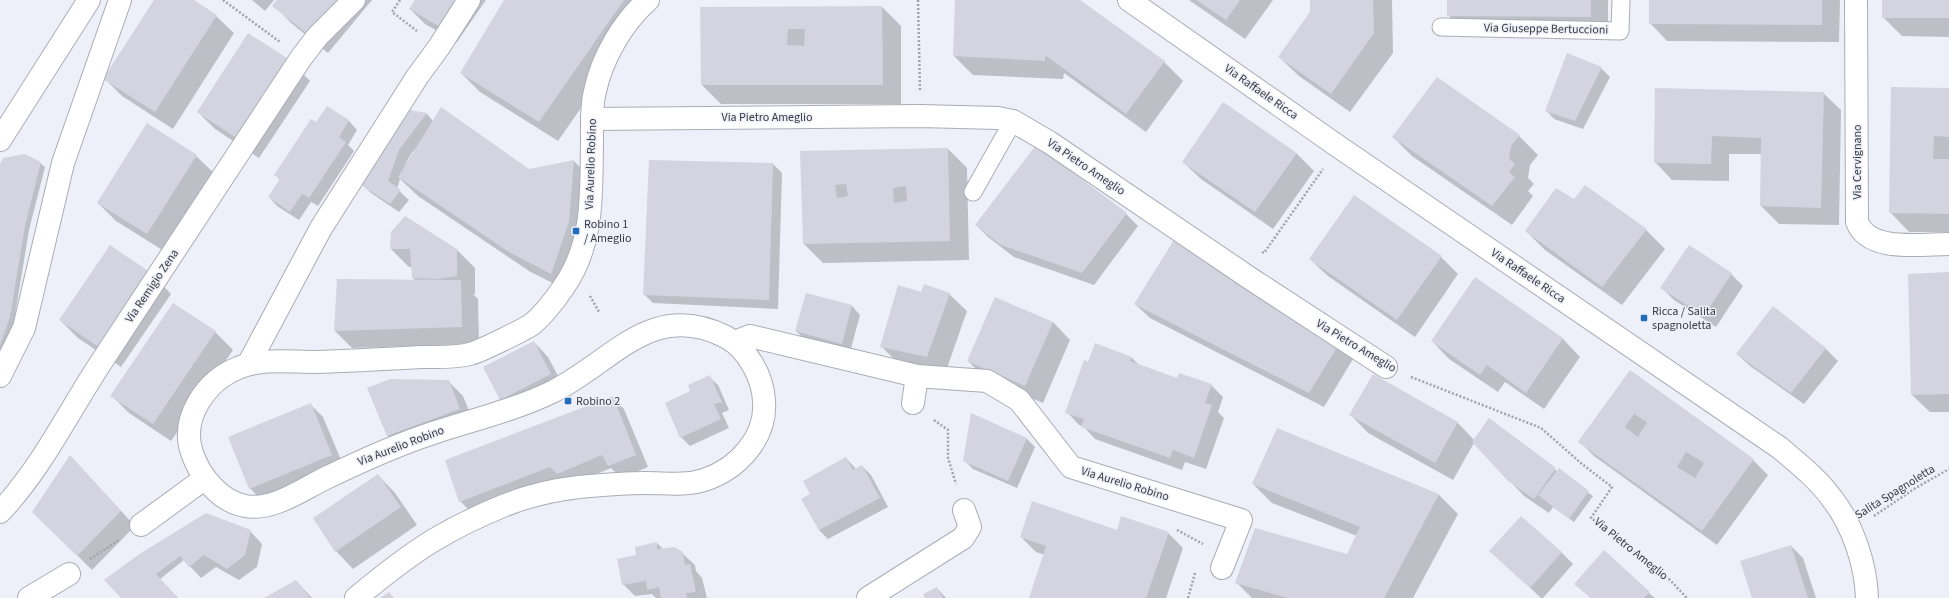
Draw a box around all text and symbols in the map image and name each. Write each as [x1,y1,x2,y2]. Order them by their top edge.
street label: Via Giuseppe Bertuccioni [1484,19,1608,39]
street label: Via Raffaele Ricca [1221,60,1301,124]
street label: Via Pietro Ameglio [721,109,813,126]
street label: Via Aurelio Robino [581,118,601,210]
street label: Via Cervignano [1849,124,1866,200]
street label: Via Pietro Ameglio [1044,135,1128,199]
place label: Robino 1 / Ameglio [584,216,631,247]
marker: Robino 1 / Ameglio [571,226,581,236]
street label: Via Raffaele Ricca [1487,245,1569,307]
street label: Via Remigio Zena [121,246,183,326]
place label: Ricca / Salita spagnoletta [1652,303,1716,334]
marker: Ricca / Salita spagnoletta [1639,313,1649,323]
street label: Via Pietro Ameglio [1313,315,1399,377]
place label: Robino 2 [576,393,620,410]
marker: Robino 2 [563,396,573,406]
street label: Via Aurelio Robino [355,422,447,470]
street label: Salita Spagnoletta [1852,461,1938,523]
street label: Via Aurelio Robino [1079,463,1171,505]
street label: Via Pietro Ameglio [1590,514,1672,584]

